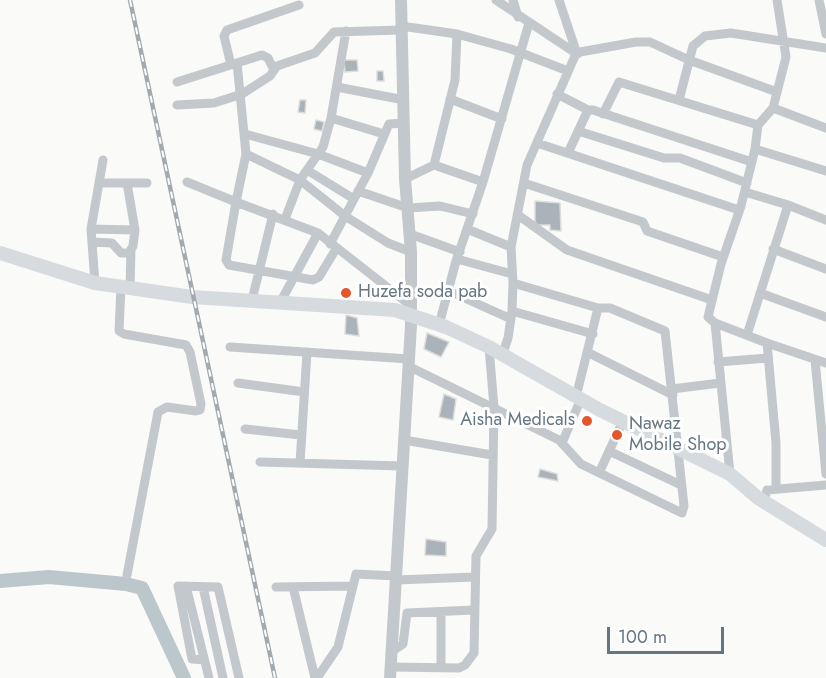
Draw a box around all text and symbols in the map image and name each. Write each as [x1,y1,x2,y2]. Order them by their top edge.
place label: Huzefa soda pab [358,282,487,304]
marker: Huzefa soda pab [339,286,353,300]
place label: Aisha Medicals [460,410,575,432]
marker: Aisha Medicals [580,414,594,428]
place label: Nawaz Mobile Shop [629,414,727,456]
marker: Nawaz Mobile Shop [610,428,624,442]
scale bar [610,615,727,653]
text: 100 m [618,624,667,650]

